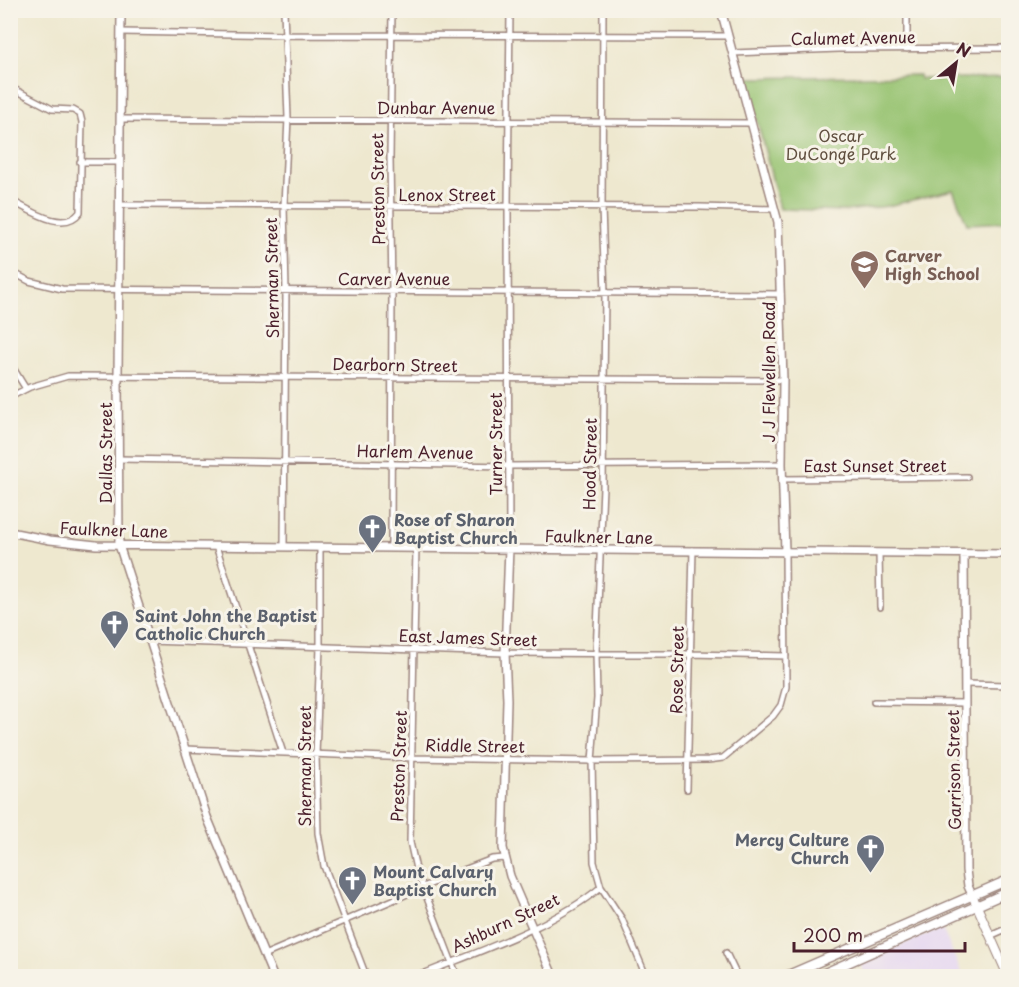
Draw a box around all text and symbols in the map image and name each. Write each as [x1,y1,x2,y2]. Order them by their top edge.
street label: Calumet Avenue [790,24,916,50]
north arrow [926,33,986,93]
text: N [953,36,975,63]
street label: Dunbar Avenue [377,95,496,119]
park label: Oscar DuCongé Park [786,123,897,165]
street label: Preston Street [364,132,390,245]
street label: Lenox Street [398,182,496,206]
street label: Sherman Street [258,217,284,339]
place label: Carver High School [885,243,979,285]
school or university icon: Carver High School [848,248,880,290]
street label: Carver Avenue [338,266,450,290]
street label: J J Flewellen Road [756,301,780,443]
street label: Dearborn Street [332,351,458,377]
street label: Turner Street [483,392,507,496]
street label: Dallas Street [93,402,117,504]
street label: Hood Street [576,417,602,510]
street label: Harlem Avenue [356,438,474,464]
street label: East Sunset Street [803,453,947,477]
place label: Rose of Sharon Baptist Church [394,507,518,549]
church icon: Rose of Sharon Baptist Church [357,512,389,554]
street label: Faulkner Lane [59,515,169,543]
street label: Faulkner Lane [544,523,654,549]
place label: Saint John the Baptist Catholic Church [135,603,318,645]
church icon: Saint John the Baptist Catholic Church [98,608,130,650]
street label: East James Street [398,623,538,651]
street label: Rose Street [663,625,689,714]
street label: Sherman Street [292,706,316,826]
street label: Preston Street [384,709,412,822]
street label: Garrison Street [940,709,966,830]
street label: Riddle Street [425,732,526,758]
place label: Mercy Culture Church [735,827,849,869]
church icon: Mercy Culture Church [854,832,886,874]
place label: Mount Calvary Baptist Church [373,859,497,901]
church icon: Mount Calvary Baptist Church [336,864,368,906]
street label: Ashburn Street [447,886,564,958]
scale bar [794,915,965,953]
text: 200 m [803,921,863,948]

